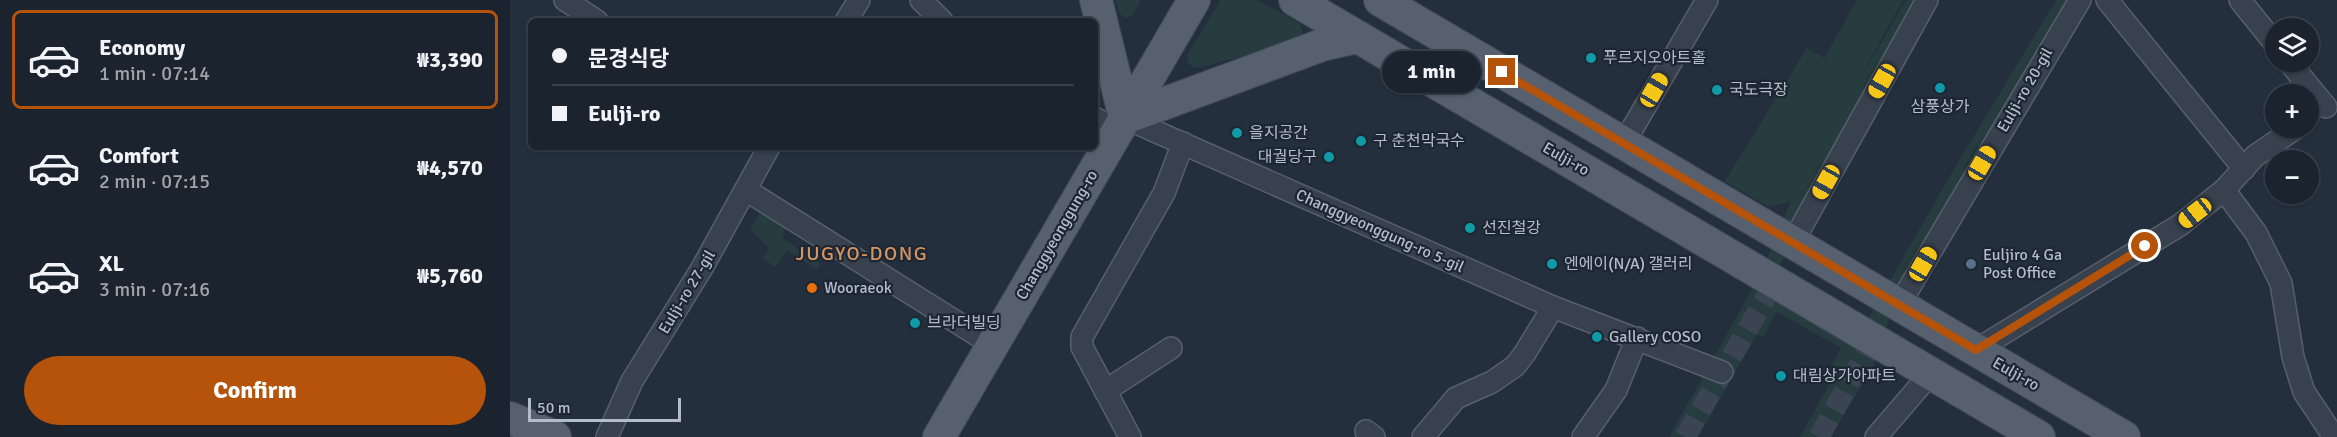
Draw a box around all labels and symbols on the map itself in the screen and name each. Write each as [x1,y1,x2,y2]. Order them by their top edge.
street label: Eulji-ro 20-gil [1993,44,2057,136]
place label: 푸르지오아트홀 [1603,48,1706,68]
callout: 1 min [1382,51,1481,93]
marker: 푸르지오아트홀 [1584,51,1598,65]
route end [1488,58,1515,85]
car [1865,61,1899,101]
car [1637,70,1671,110]
place label: 국도극장 [1729,80,1788,100]
marker: 삼풍상가 [1933,81,1947,95]
marker: 국도극장 [1710,83,1724,97]
place label: 삼풍상가 [1911,97,1970,117]
place label: 을지공간 [1249,123,1308,143]
marker: 을지공간 [1230,126,1244,140]
place label: 구 춘천막국수 [1373,131,1465,151]
marker: 구 춘천막국수 [1354,134,1368,148]
street label: Eulji-ro [1539,138,1593,180]
car [1965,143,1999,183]
place label: 대궐당구 [1258,147,1317,167]
marker: 대궐당구 [1322,150,1336,164]
car [1809,162,1843,202]
street label: Changgyeonggung-ro [1012,166,1102,304]
street label: Changgyeonggung-ro 5-gil [1293,185,1467,277]
car [2175,195,2215,231]
place label: 선진철강 [1482,218,1541,238]
marker: 선진철강 [1463,221,1477,235]
route start [2131,232,2158,259]
district label: JUGYO-DONG [796,241,928,266]
car [1906,244,1940,284]
place label: Euljiro 4 Ga Post Office [1983,245,2062,283]
street label: Eulji-ro 27-gil [654,246,720,338]
place label: 엔에이(N/A) 갤러리 [1564,254,1693,274]
marker: 엔에이(N/A) 갤러리 [1545,257,1559,271]
marker: Euljiro 4 Ga Post Office [1964,257,1978,271]
place label: Wooraeok [824,278,892,298]
marker: Wooraeok [805,281,819,295]
place label: 브라더빌딩 [927,313,1001,333]
marker: 브라더빌딩 [908,316,922,330]
place label: Gallery COSO [1609,327,1701,347]
marker: Gallery COSO [1590,330,1604,344]
street label: Eulji-ro [1989,353,2043,395]
place label: 대림상가아파트 [1793,366,1896,386]
marker: 대림상가아파트 [1774,369,1788,383]
scale bar [528,395,681,422]

